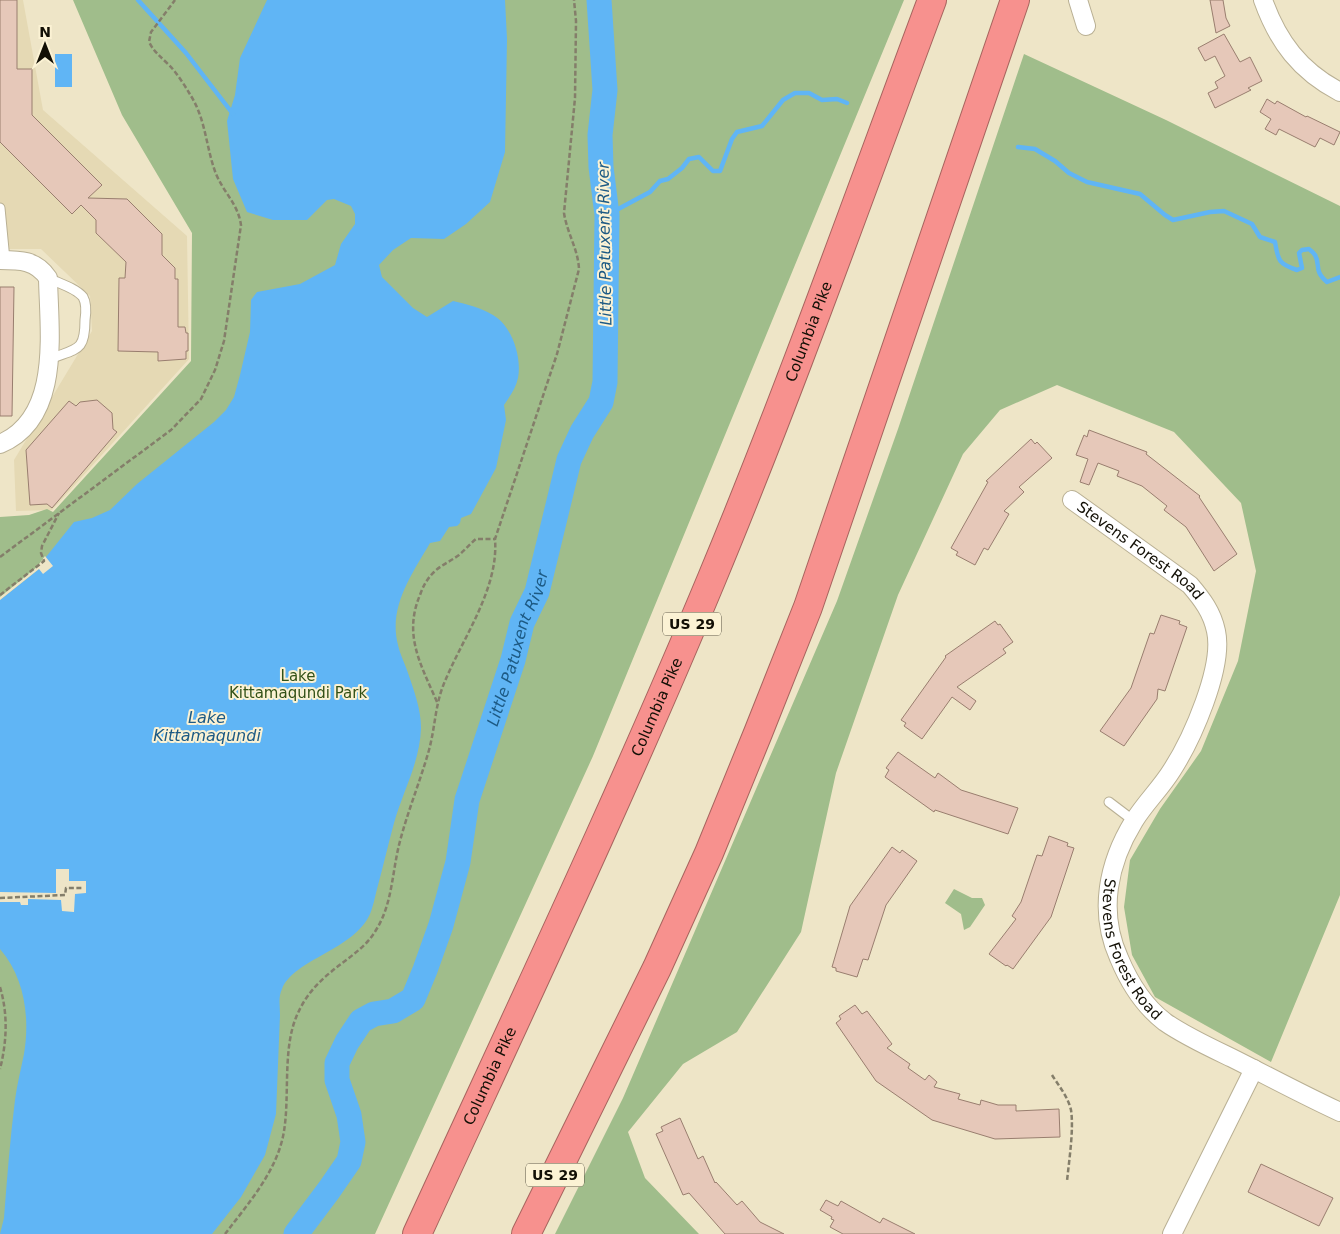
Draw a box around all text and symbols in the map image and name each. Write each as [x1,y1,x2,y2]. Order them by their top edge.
north arrow [20,20,70,70]
text: N [39,24,51,40]
water label: Little Patuxent River [594,161,615,326]
street label: Columbia Pike [782,279,836,384]
street label: Stevens Forest Road [1073,498,1207,603]
water label: Little Patuxent River [483,567,552,729]
road number: US 29 [663,612,721,636]
street label: Columbia Pike [627,655,686,759]
park label: Lake Kittamaqundi Park [229,667,367,702]
water label: Lake Kittamaqundi [153,708,261,745]
street label: Stevens Forest Road [1099,877,1165,1024]
street label: Columbia Pike [459,1024,520,1128]
road number: US 29 [526,1164,584,1186]

